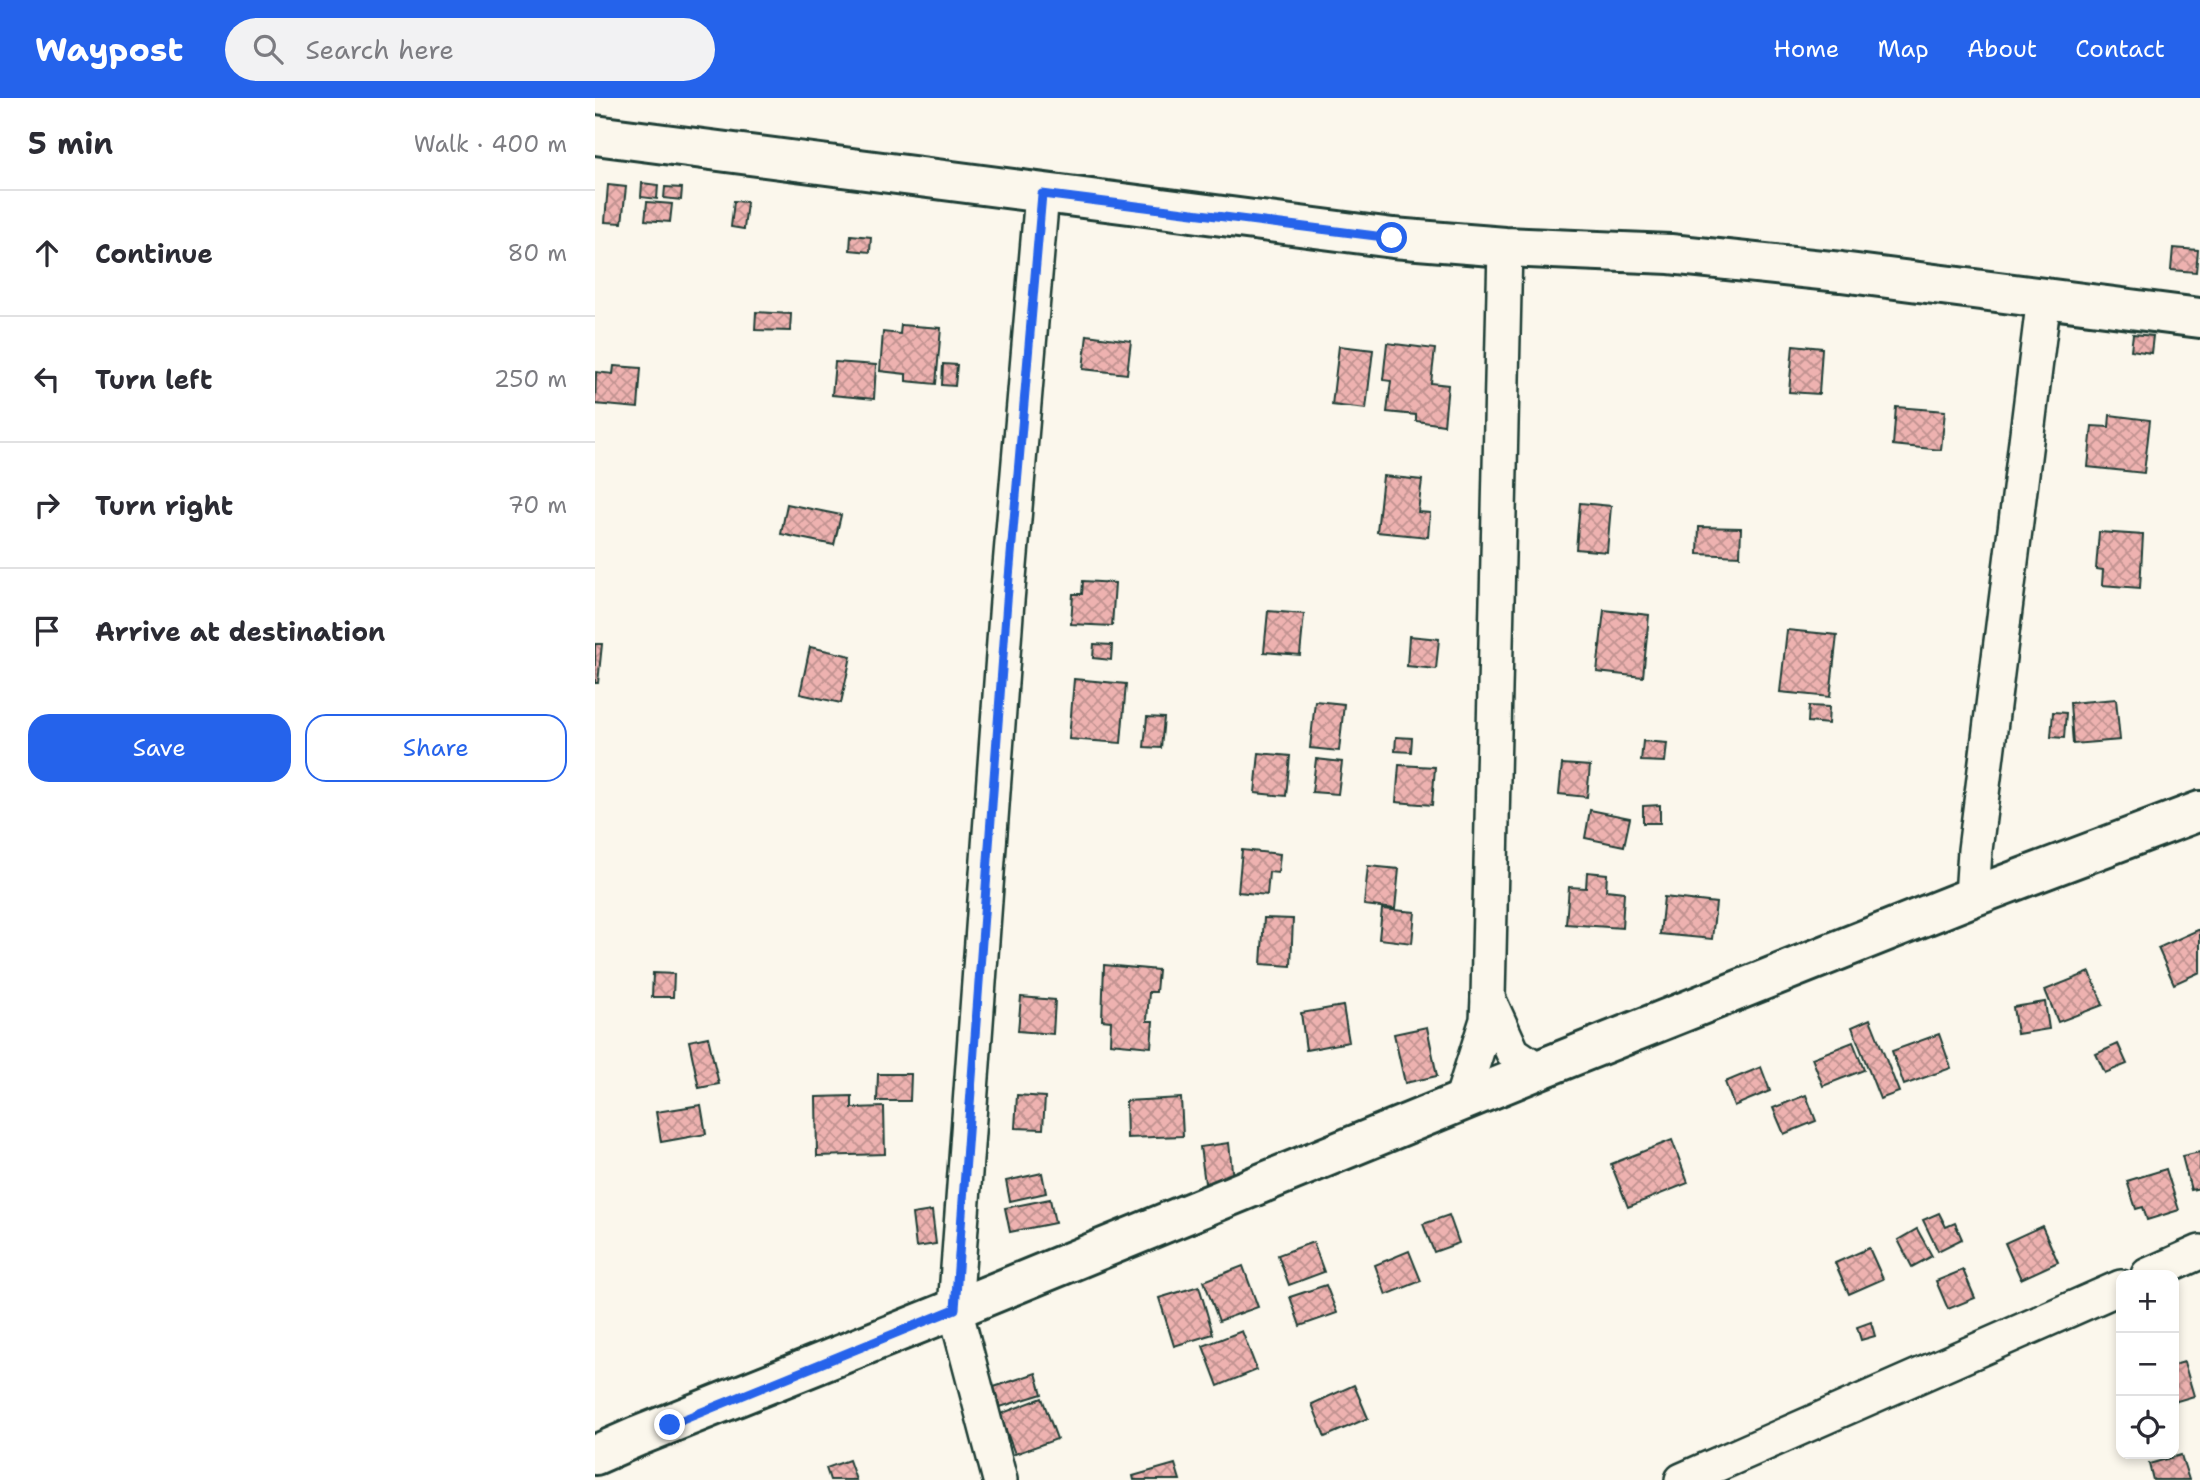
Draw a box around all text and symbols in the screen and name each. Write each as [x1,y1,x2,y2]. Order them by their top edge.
search box [225,18,715,81]
text: Waypost [35,27,183,72]
icon: search [249,30,287,68]
text: Search here [305,32,454,67]
text: Home [1773,33,1839,65]
text: Map [1877,33,1929,65]
text: About [1967,33,2037,65]
text: Contact [2075,33,2165,65]
text: 5 min [28,123,113,164]
text: Walk · 400 m [414,129,567,159]
route start [1376,222,1407,253]
icon: ahead [28,234,66,272]
text: Continue [95,236,213,271]
text: 80 m [508,238,567,268]
icon: left [28,360,66,398]
text: Turn left [95,362,212,397]
text: 250 m [494,364,567,394]
icon: right [28,486,66,524]
text: Turn right [95,488,233,523]
text: 70 m [508,490,567,520]
icon: arrive [28,612,66,650]
text: Arrive at destination [95,614,385,649]
button: Save [28,714,291,782]
button: Share [305,714,567,782]
map controls [2116,1270,2179,1459]
button: + [2116,1270,2179,1333]
button: − [2116,1333,2179,1396]
button: locate [2116,1396,2179,1459]
route end [654,1409,685,1440]

